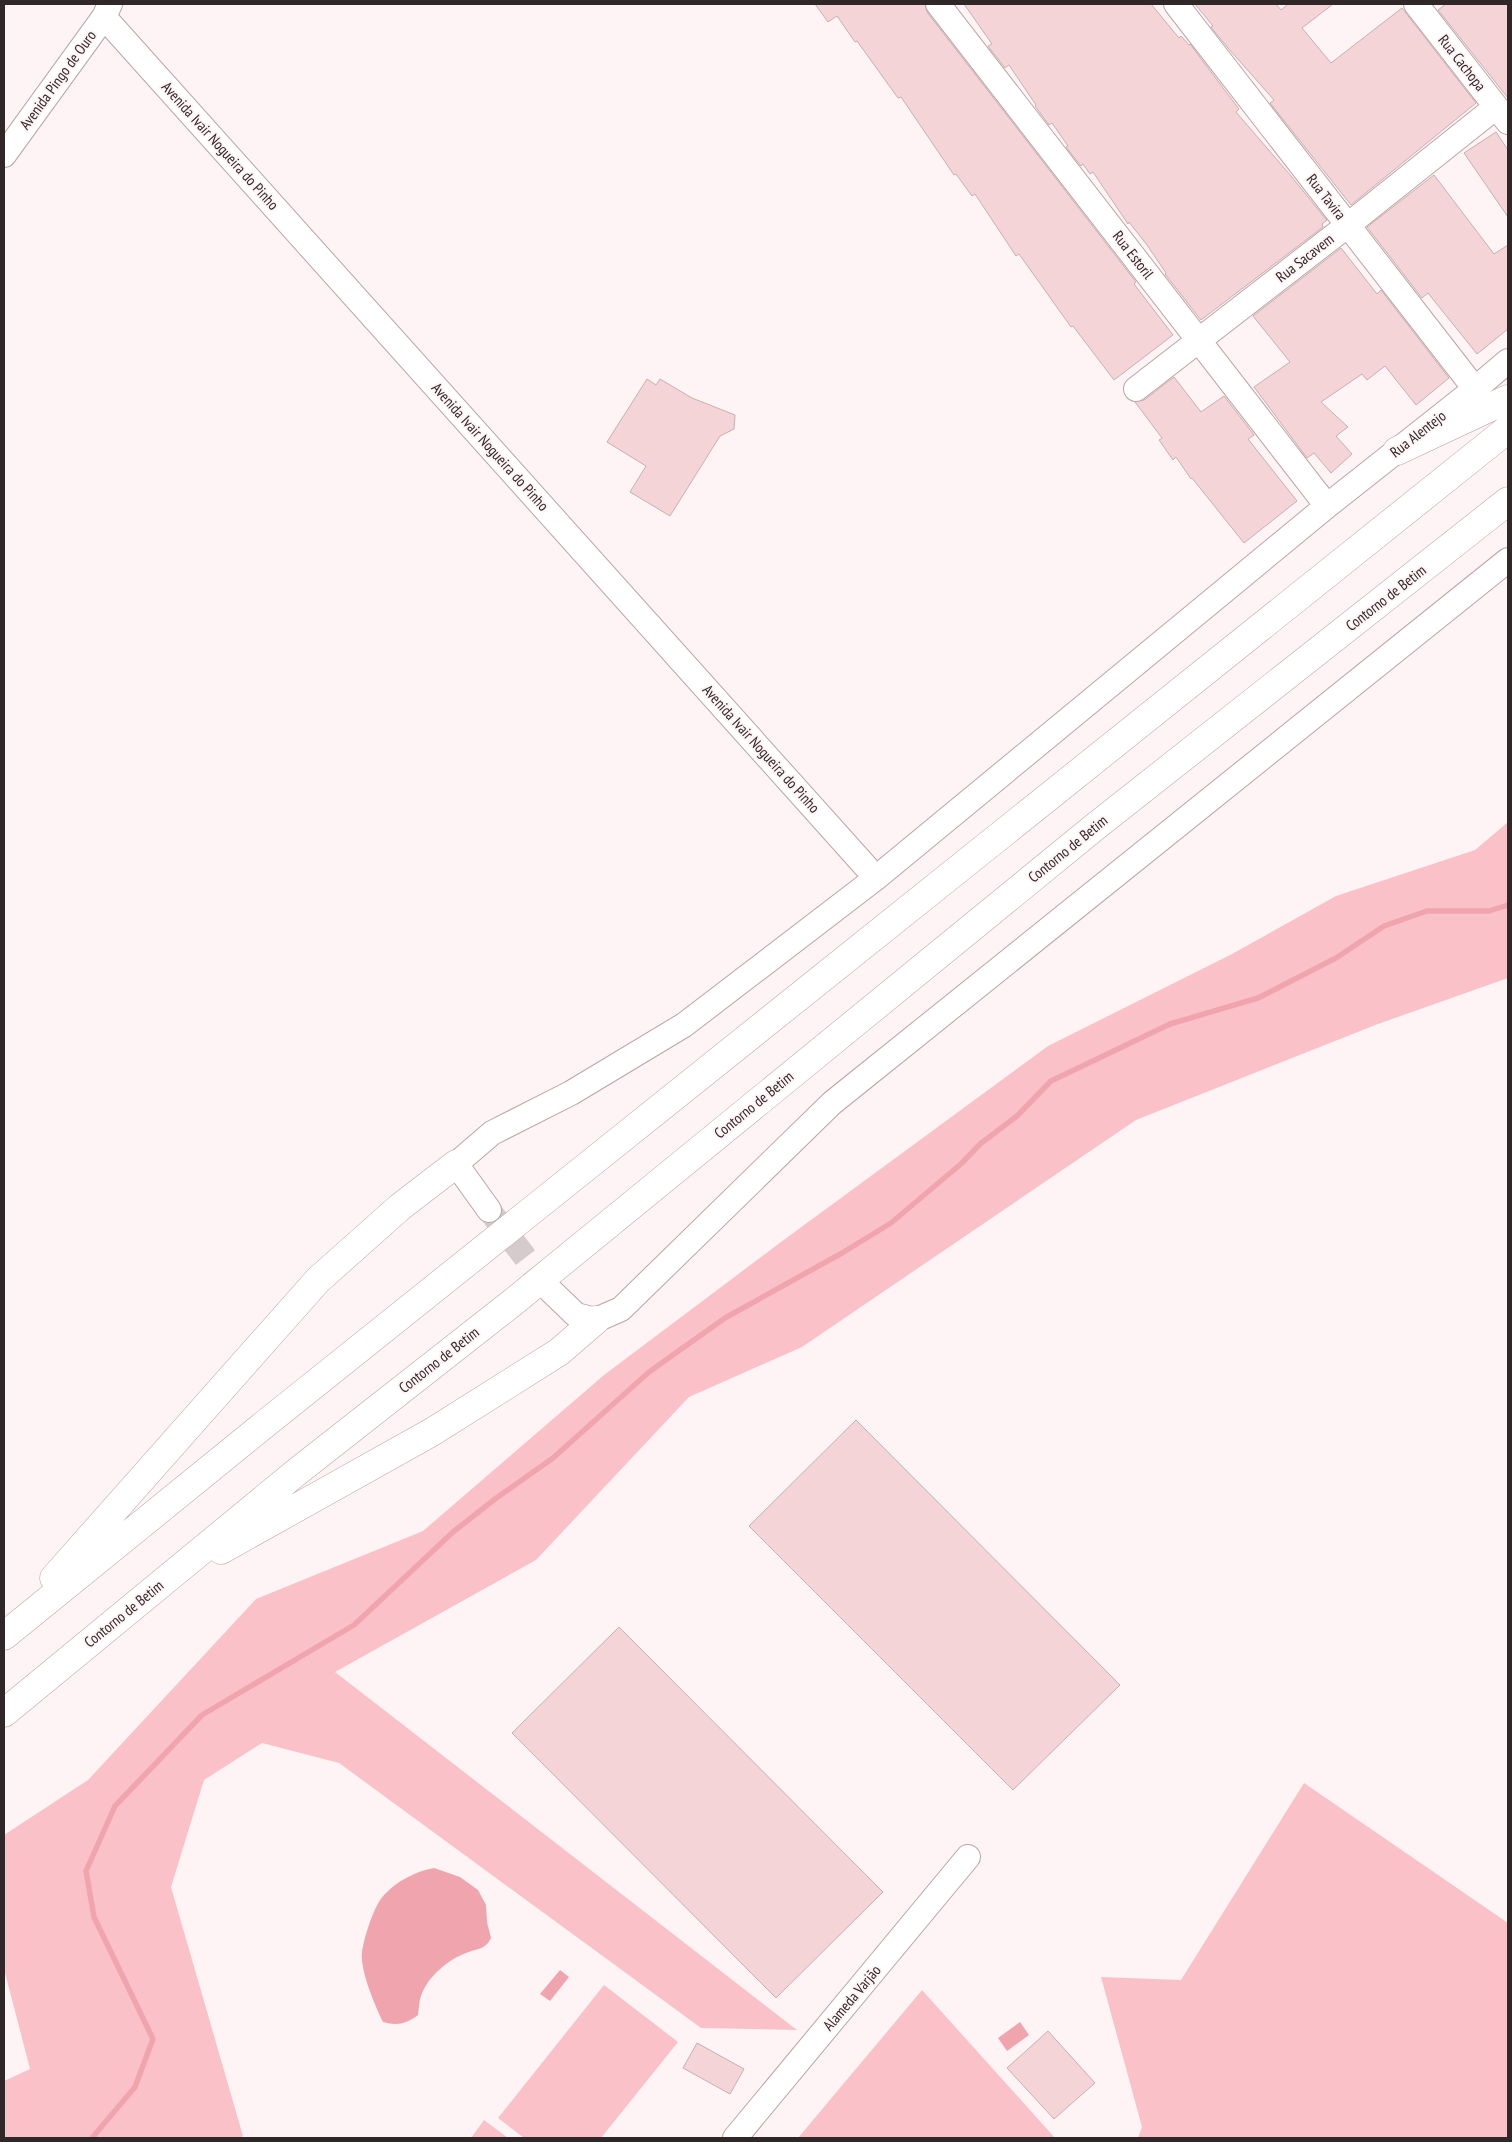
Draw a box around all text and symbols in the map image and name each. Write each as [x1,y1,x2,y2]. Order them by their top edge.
street label: Avenida Pingo de Ouro [15,26,100,133]
street label: Rua Cachopa [1434,31,1490,95]
street label: Avenida Ivair Nogueira do Pinho [158,78,283,214]
street label: Rua Tavira [1303,170,1350,223]
street label: Rua Estoril [1109,227,1158,283]
street label: Rua Sacavem [1272,229,1338,286]
street label: Avenida Ivair Nogueira do Pinho [428,379,553,515]
street label: Rua Alentejo [1386,406,1449,461]
street label: Contorno de Betim [1342,560,1430,635]
street label: Avenida Ivair Nogueira do Pinho [699,681,824,817]
street label: Contorno de Betim [1024,811,1111,886]
street label: Contorno de Betim [710,1067,797,1142]
street label: Contorno de Betim [395,1322,483,1397]
street label: Contorno de Betim [80,1576,167,1651]
street label: Alameda Varjão [819,1961,885,2034]

